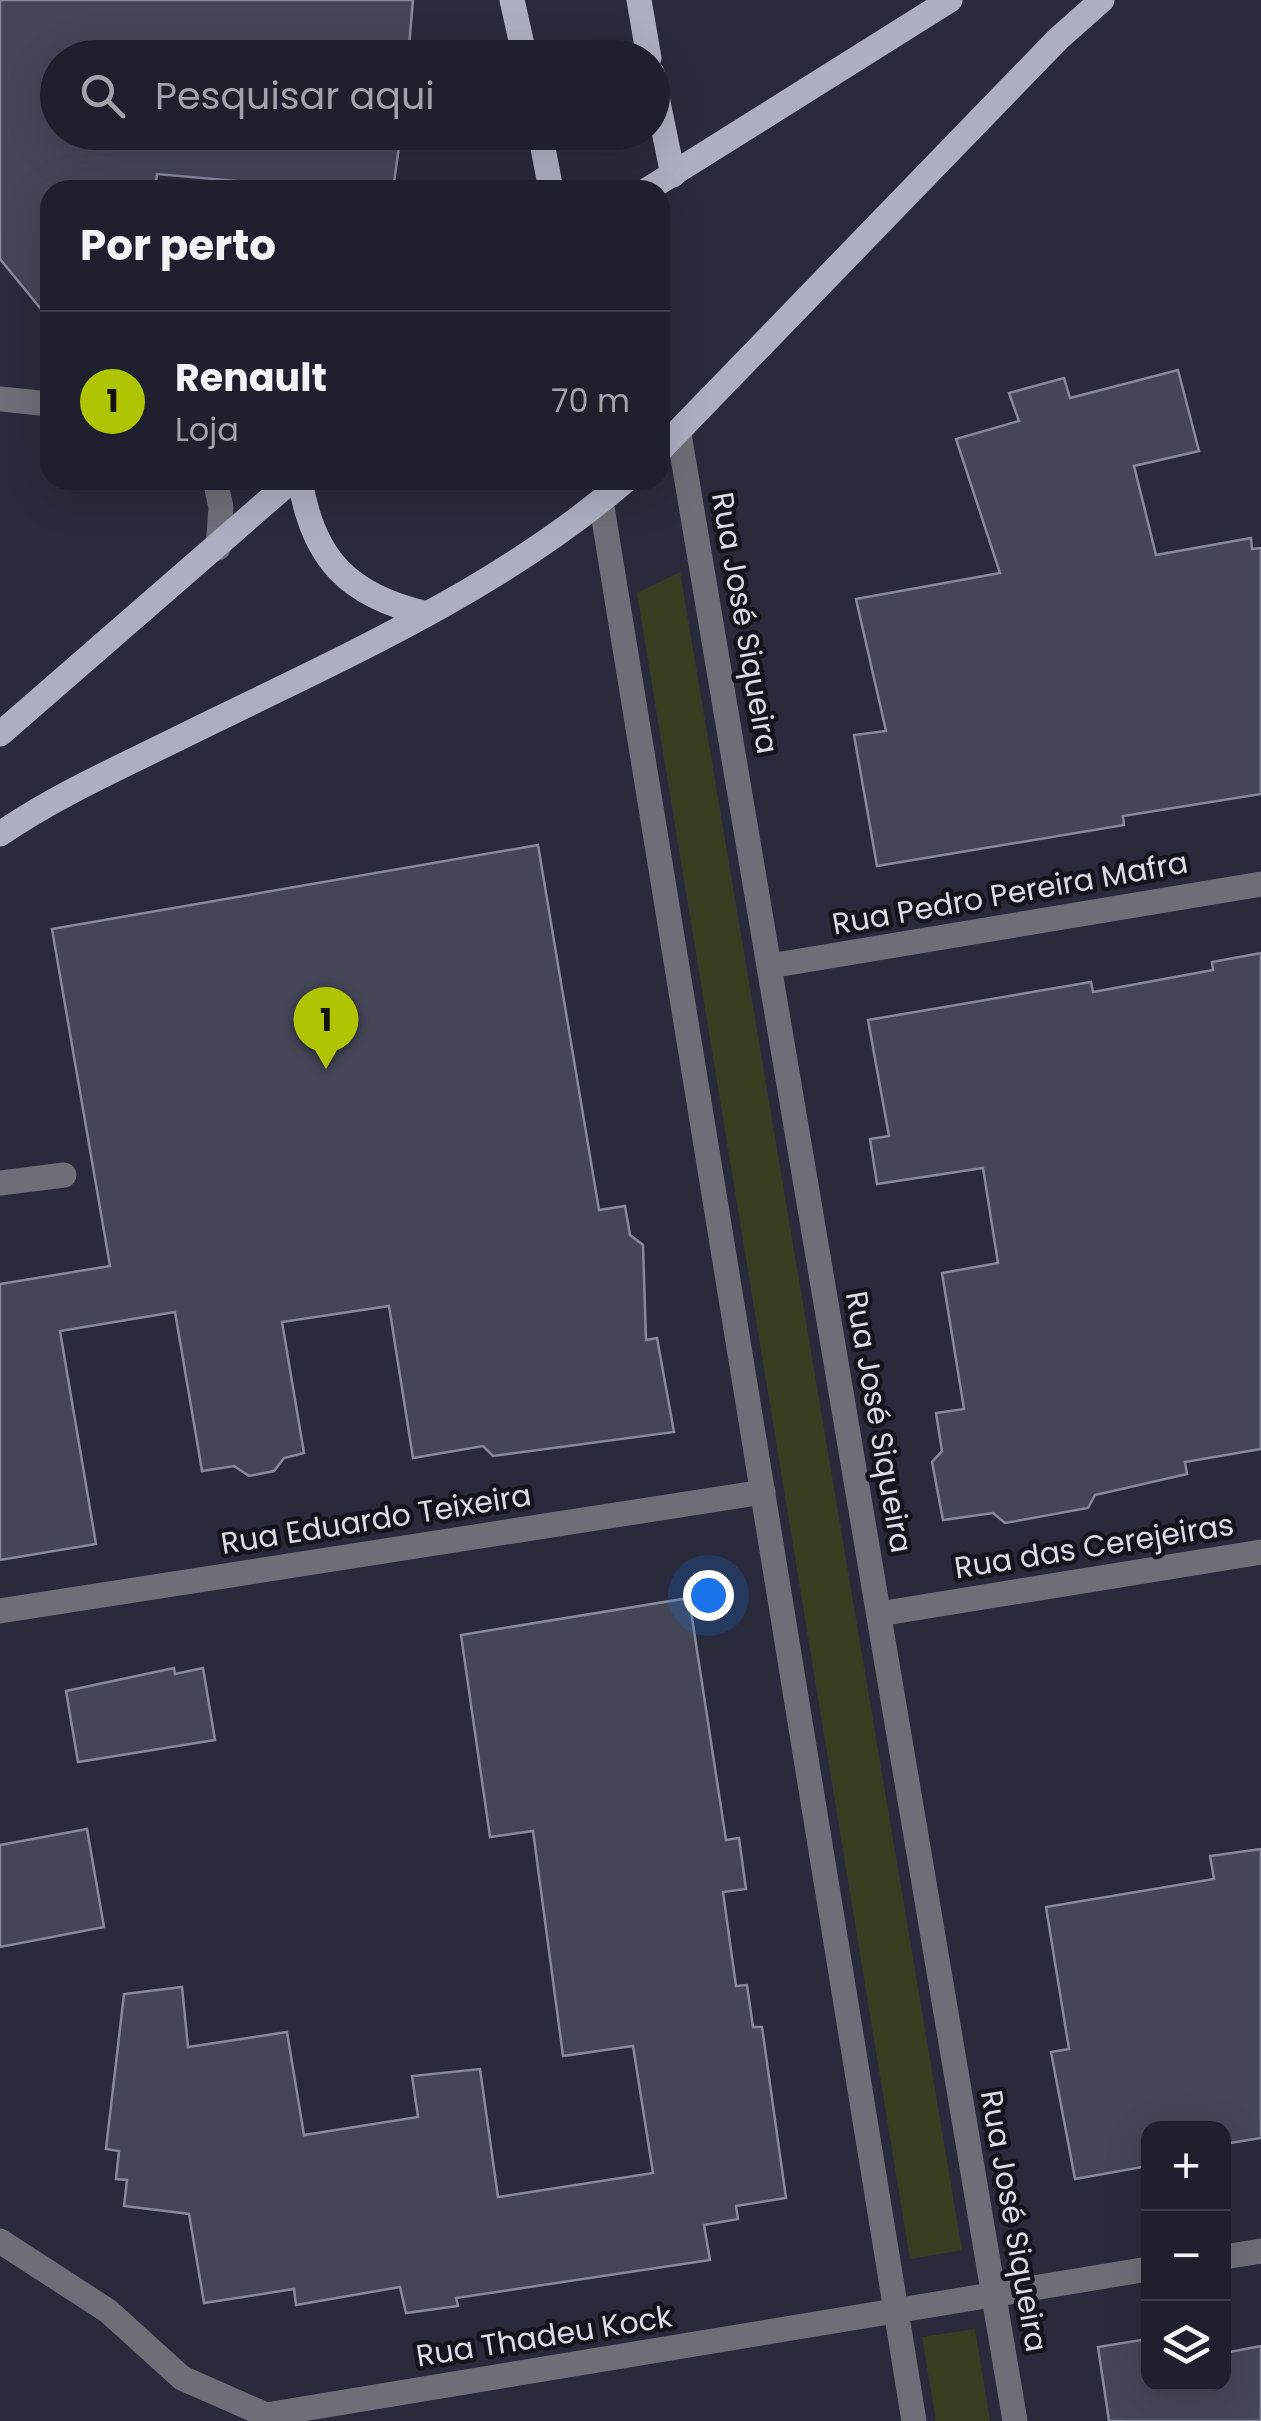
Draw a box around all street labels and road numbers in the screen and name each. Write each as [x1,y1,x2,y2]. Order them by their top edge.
street label: Rua José Siqueira [701,489,789,757]
street label: Rua Pedro Pereira Mafra [829,841,1191,945]
street label: Rua José Siqueira [835,1288,923,1556]
street label: Rua Eduardo Teixeira [218,1473,534,1565]
street label: Rua das Cerejeiras [951,1503,1237,1589]
street label: Rua José Siqueira [970,2087,1058,2355]
street label: Rua Thadeu Kock [413,2294,675,2377]

